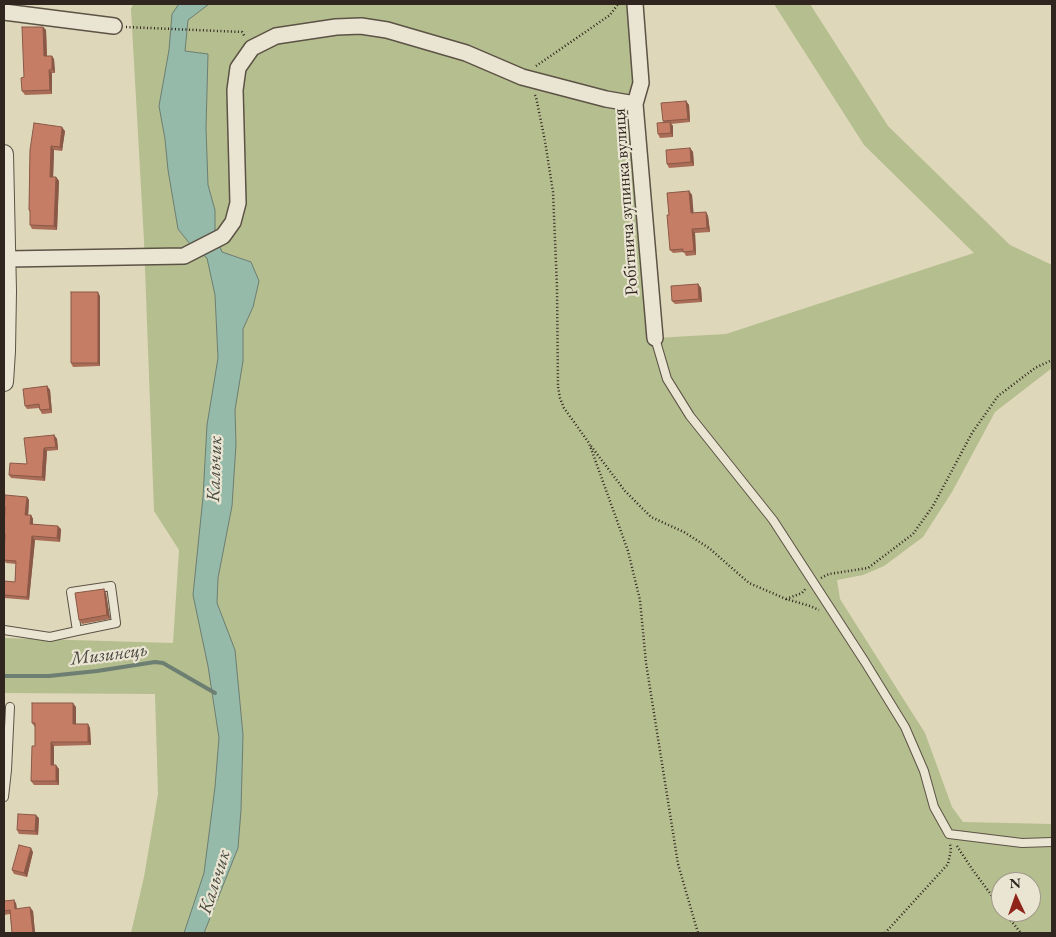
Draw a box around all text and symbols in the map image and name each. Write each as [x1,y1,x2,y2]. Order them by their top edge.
street label: Робітнича зупинка вулиця [609,108,643,296]
water label: Кальчик [202,436,228,502]
water label: Мизинець [69,639,149,671]
water label: Кальчик [194,847,236,917]
north arrow [991,872,1041,922]
text: N [1009,874,1021,892]

